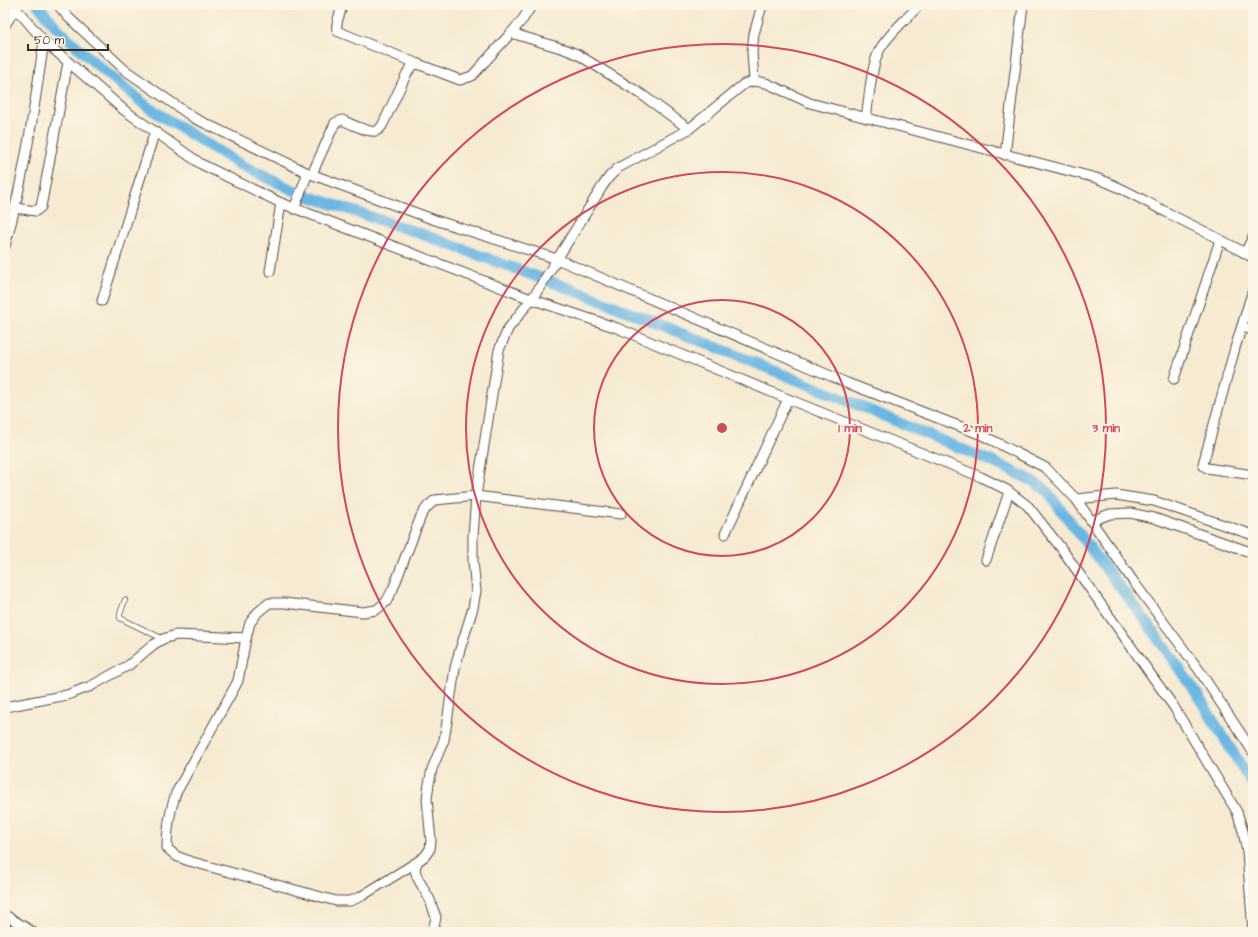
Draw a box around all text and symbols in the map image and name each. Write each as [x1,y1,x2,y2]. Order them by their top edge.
scale bar [28,26,108,52]
text: 50 m [34,32,65,49]
text: 1 min [838,420,862,437]
text: 2 min [963,420,992,437]
text: 3 min [1091,420,1120,437]
centre of rings [715,421,729,435]

